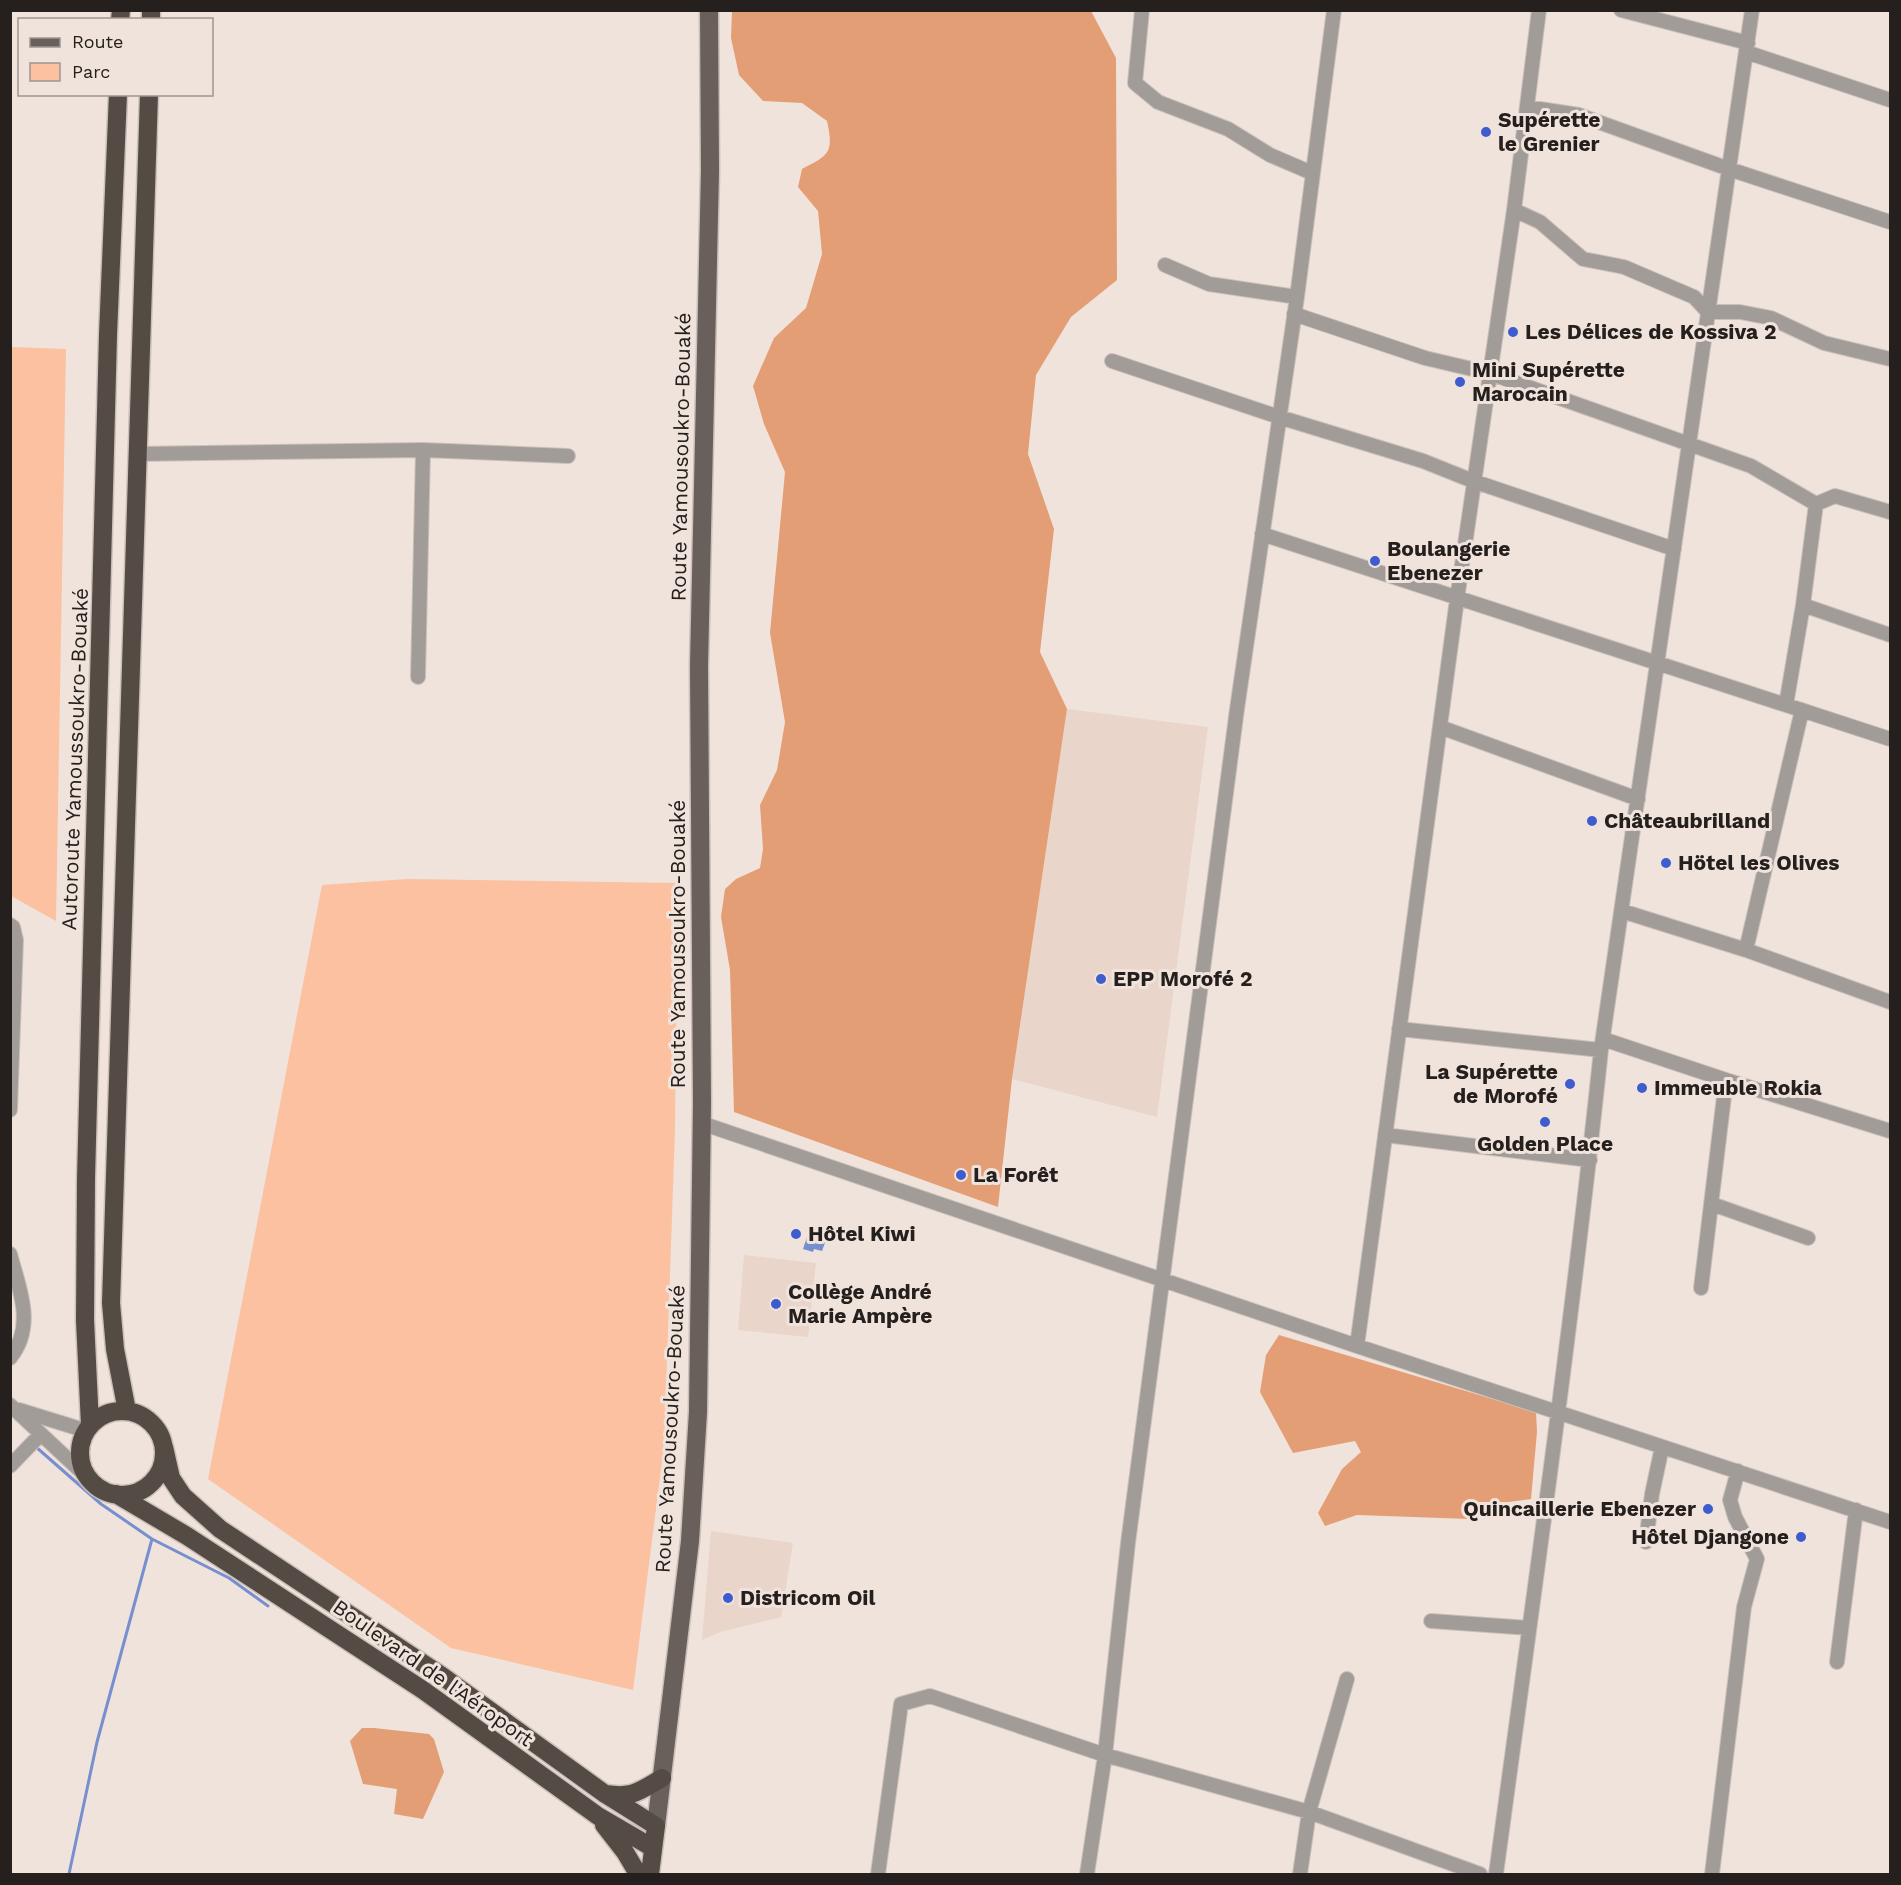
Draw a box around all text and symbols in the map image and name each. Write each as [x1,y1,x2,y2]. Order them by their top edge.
legend [18,18,213,96]
text: Route [72,31,124,52]
text: Parc [72,61,110,82]
place label: Supérette le Grenier [1498,107,1601,156]
marker: Supérette le Grenier [1479,125,1493,139]
street label: Route Yamousoukro-Bouaké [665,312,696,602]
place label: Les Délices de Kossiva 2 [1525,319,1777,344]
marker: Les Délices de Kossiva 2 [1506,325,1520,339]
place label: Mini Supérette Marocain [1472,357,1625,406]
marker: Mini Supérette Marocain [1453,375,1467,389]
place label: Boulangerie Ebenezer [1387,536,1510,585]
marker: Boulangerie Ebenezer [1368,554,1382,568]
street label: Autoroute Yamoussoukro-Bouaké [56,587,93,931]
street label: Route Yamousoukro-Bouaké [665,800,690,1088]
place label: Châteaubrilland [1604,808,1770,833]
marker: Châteaubrilland [1585,814,1599,828]
place label: Hötel les Olives [1678,850,1840,875]
marker: Hötel les Olives [1659,856,1673,870]
place label: EPP Morofé 2 [1113,966,1252,991]
marker: EPP Morofé 2 [1094,972,1108,986]
place label: La Supérette de Morofé [1425,1059,1558,1108]
place label: Immeuble Rokia [1654,1075,1823,1100]
marker: La Supérette de Morofé [1563,1077,1577,1091]
marker: Immeuble Rokia [1635,1081,1649,1095]
marker: Golden Place [1538,1115,1552,1129]
place label: Golden Place [1477,1131,1613,1156]
place label: La Forêt [973,1162,1058,1187]
marker: La Forêt [954,1168,968,1182]
place label: Hôtel Kiwi [808,1221,916,1246]
marker: Hôtel Kiwi [789,1227,803,1241]
place label: Collège André Marie Ampère [788,1279,932,1328]
street label: Route Yamousoukro-Bouaké [649,1284,690,1574]
marker: Collège André Marie Ampère [769,1297,783,1311]
place label: Quincaillerie Ebenezer [1463,1496,1696,1521]
marker: Quincaillerie Ebenezer [1701,1502,1715,1516]
place label: Hôtel Djangone [1631,1524,1789,1549]
marker: Hôtel Djangone [1794,1530,1808,1544]
place label: Districom Oil [740,1585,875,1610]
marker: Districom Oil [721,1591,735,1605]
street label: Boulevard de l'Aéroport [328,1594,538,1751]

